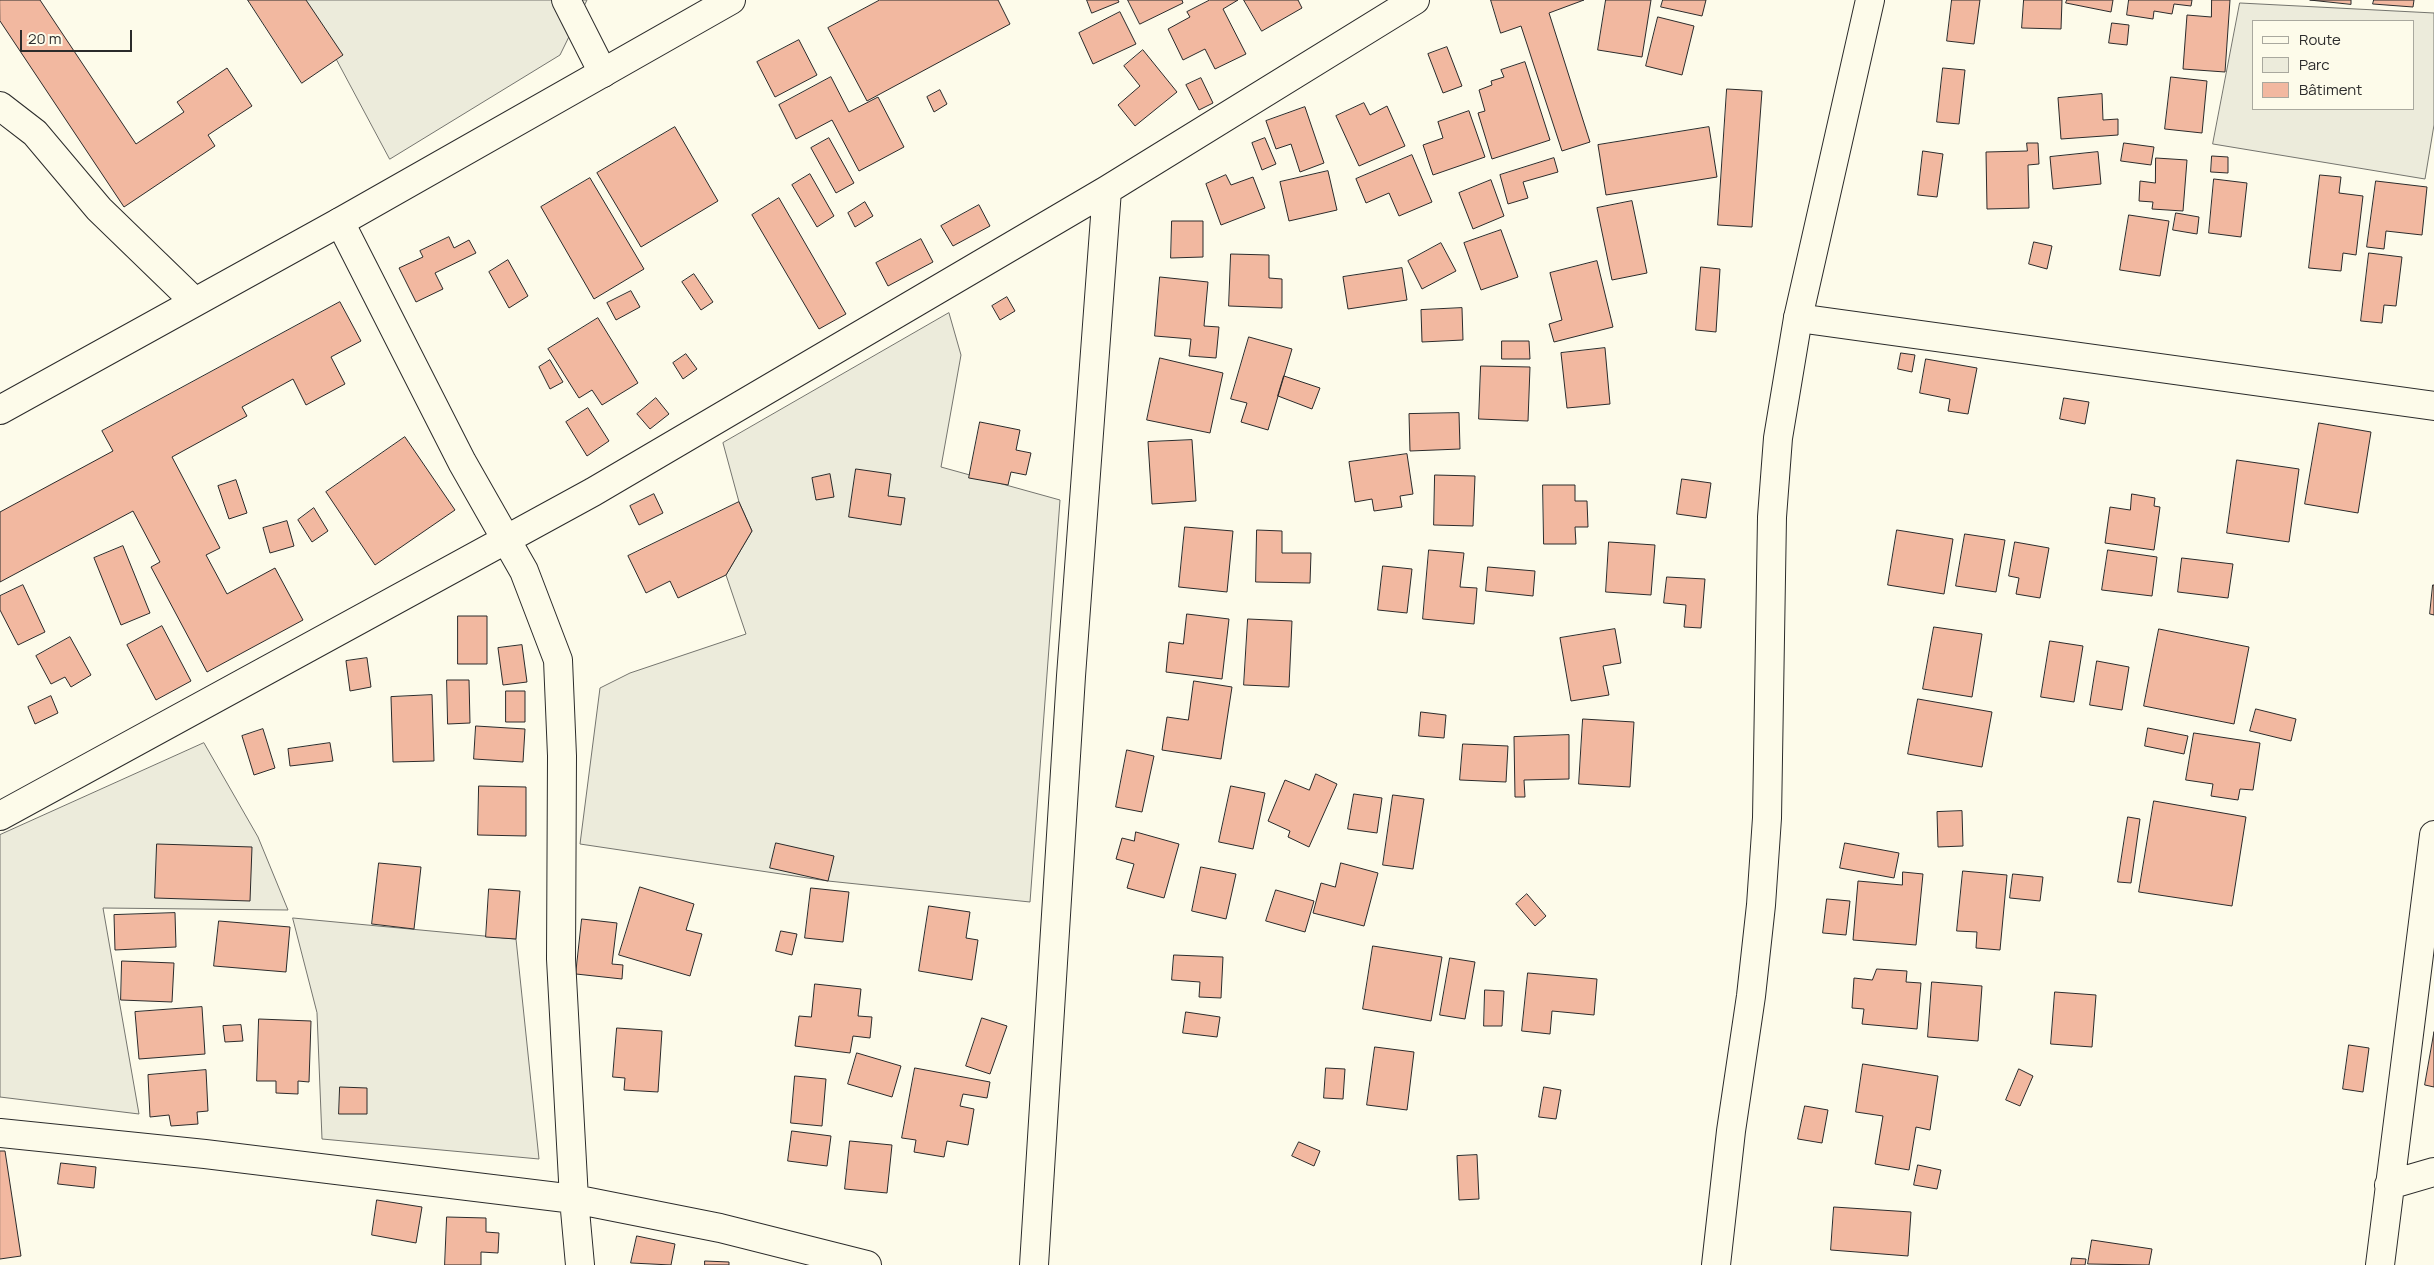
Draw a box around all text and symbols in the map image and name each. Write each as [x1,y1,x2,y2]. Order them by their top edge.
scale bar [22,20,135,52]
legend [2252,20,2414,110]
text: 20 m [28,28,61,49]
text: Route [2299,29,2341,50]
text: Parc [2299,54,2330,75]
text: Bâtiment [2299,79,2362,100]

